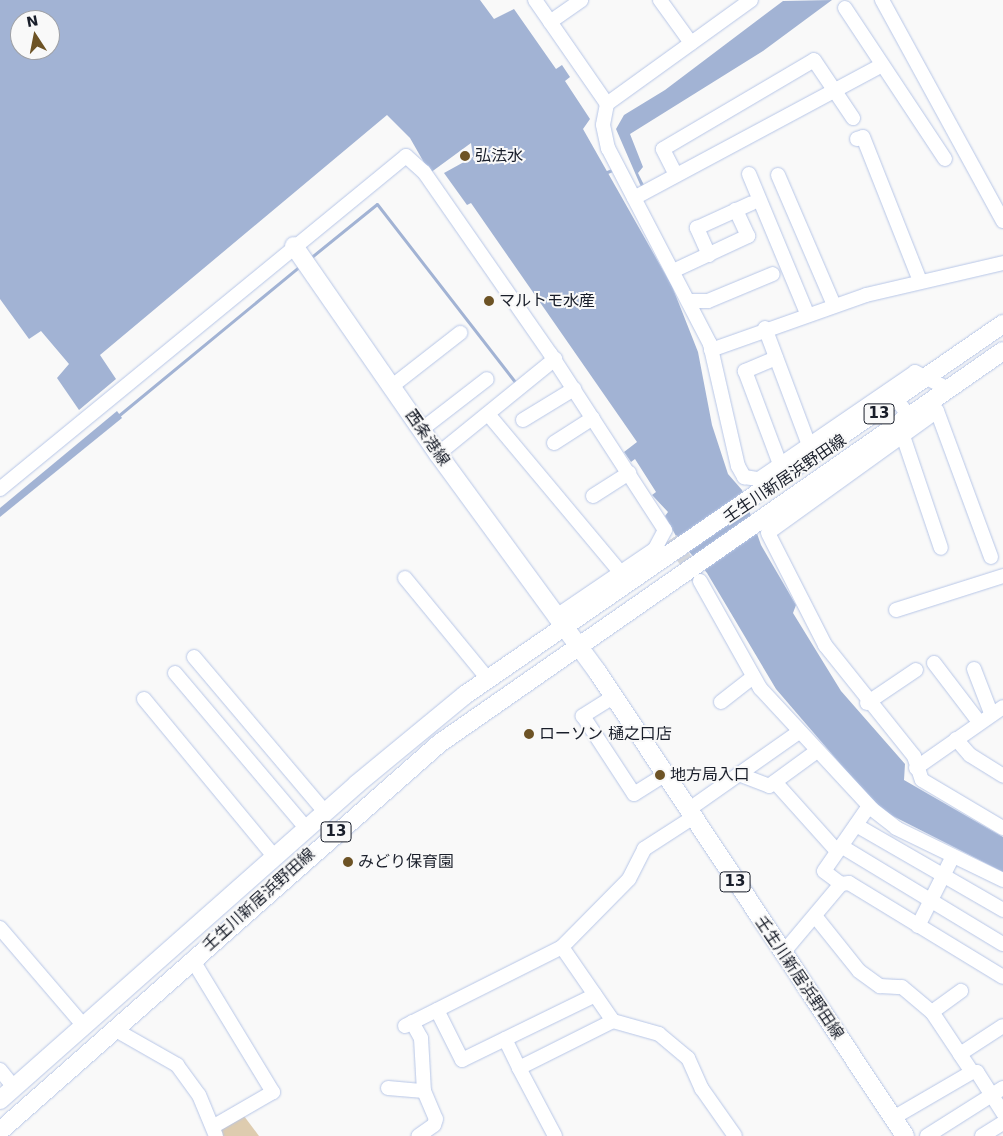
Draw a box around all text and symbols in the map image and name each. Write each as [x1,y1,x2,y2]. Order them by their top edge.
north arrow [10,10,60,60]
text: N [25,12,40,30]
place label: 弘法水 [475,146,523,166]
marker: 弘法水 [459,150,471,162]
place label: マルトモ水産 [499,291,595,311]
marker: マルトモ水産 [483,295,495,307]
road number: 13 [863,402,895,426]
street label: 西条港線 [401,406,453,470]
street label: 壬生川新居浜野田線 [720,431,850,527]
place label: ローソン 樋之口店 [539,724,672,744]
marker: ローソン 樋之口店 [523,728,535,740]
place label: 地方局入口 [670,765,750,785]
marker: 地方局入口 [654,769,666,781]
road number: 13 [320,820,352,844]
street label: 壬生川新居浜野田線 [199,845,319,955]
place label: みどり保育園 [358,852,454,872]
marker: みどり保育園 [342,856,354,868]
road number: 13 [719,870,751,894]
street label: 壬生川新居浜野田線 [751,913,847,1043]

